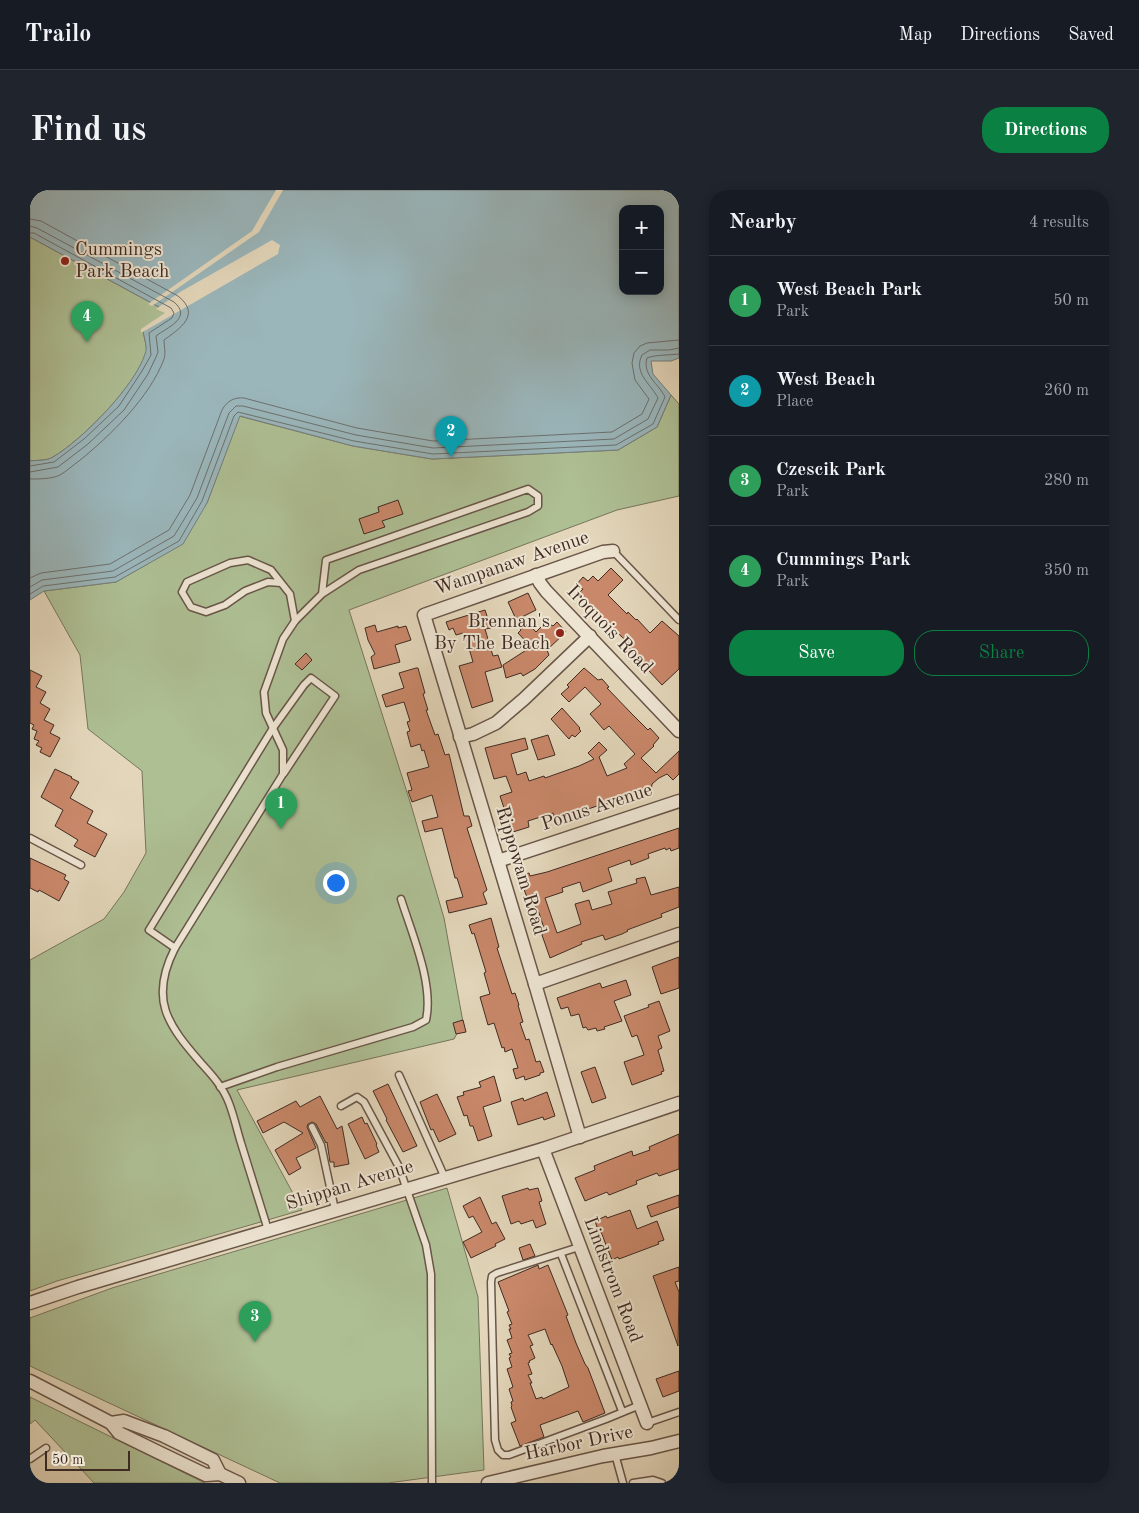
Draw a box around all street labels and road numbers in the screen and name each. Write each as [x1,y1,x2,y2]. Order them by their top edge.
street label: Wampanaw Avenue [432,529,592,599]
street label: Iroquois Road [562,582,656,678]
street label: Ponus Avenue [539,781,655,835]
street label: Rippowam Road [491,804,549,938]
street label: Shippan Avenue [284,1158,416,1214]
street label: Lindstrom Road [579,1215,645,1346]
street label: Harbor Drive [523,1423,635,1465]

